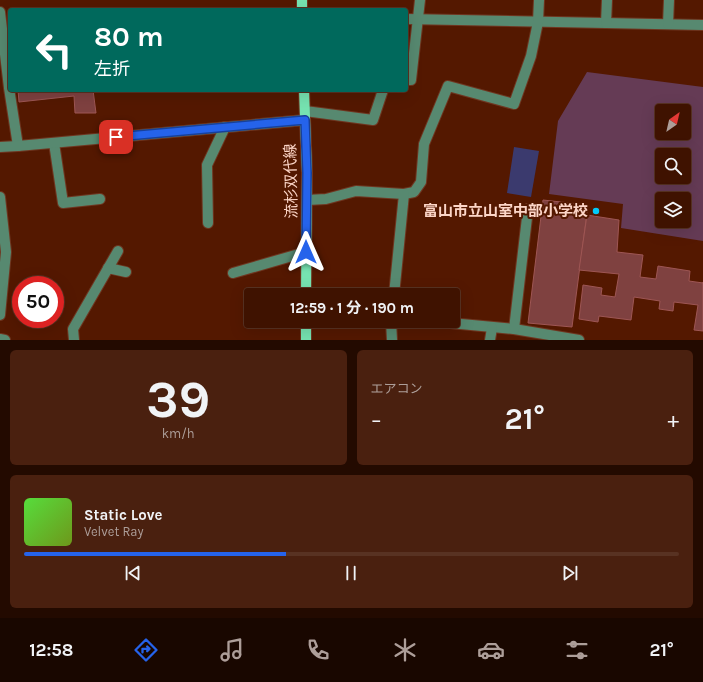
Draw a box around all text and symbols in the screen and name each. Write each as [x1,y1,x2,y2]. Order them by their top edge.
text: 80 m [94,20,163,53]
icon: left [28,24,80,76]
text: 左折 [94,58,130,80]
north arrow [655,104,691,140]
map controls [655,104,691,228]
pin [99,120,133,154]
icon: arrive [105,126,127,148]
street label: 流杉双代線 [281,143,301,219]
button: search [655,148,691,184]
button: layers [655,192,691,228]
place label: 富山市立山室中部小学校 [423,202,588,220]
marker: 富山市立山室中部小学校 [591,206,601,216]
position arrow [285,231,327,273]
speed limit sign: 50 [12,276,64,328]
text: 12:59 · 1 分 · 190 m [290,299,414,317]
text: 39 [146,369,210,430]
text: エアコン [371,381,423,396]
text: 21° [504,401,545,437]
text: − [371,407,382,433]
text: + [667,407,679,433]
text: km/h [162,426,195,441]
text: Static Love [84,506,162,524]
text: Velvet Ray [84,524,144,539]
icon: previous [122,562,144,584]
icon: pause [340,562,362,584]
icon: next [559,562,581,584]
icon: directions [132,636,160,664]
icon: music [218,636,246,664]
icon: phone [304,636,332,664]
icon: climate [391,636,419,664]
icon: car [477,636,505,664]
icon: filters [563,636,591,664]
text: 12:58 [29,639,73,661]
text: 21° [650,639,674,661]

